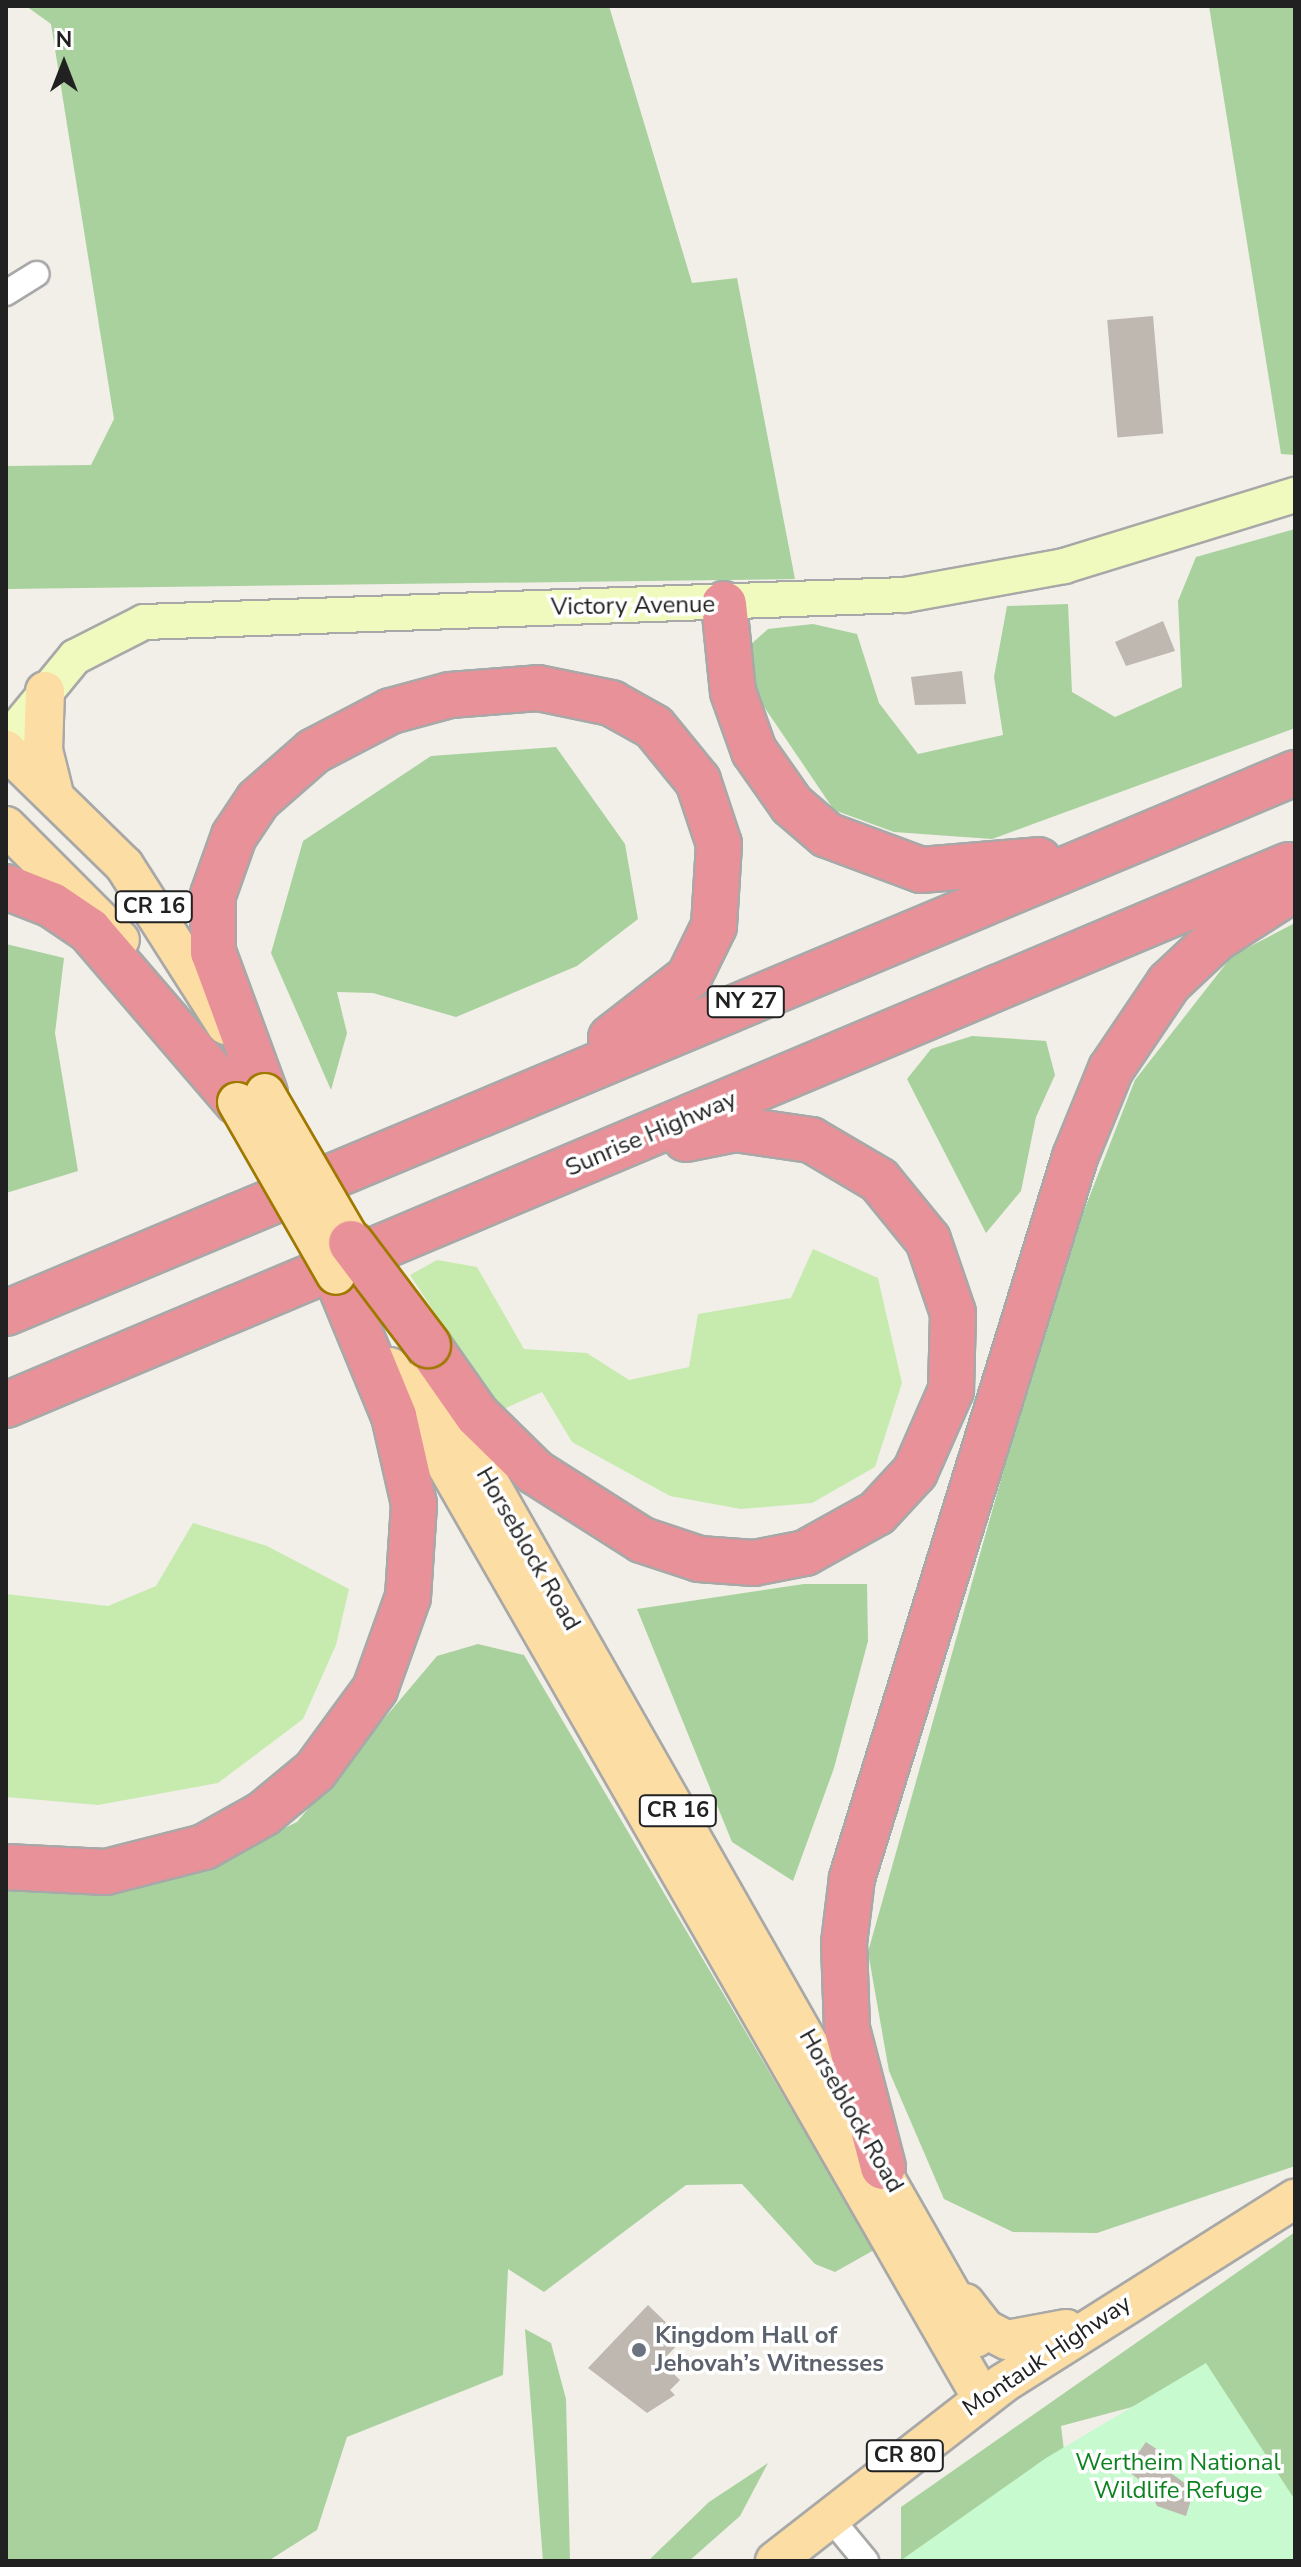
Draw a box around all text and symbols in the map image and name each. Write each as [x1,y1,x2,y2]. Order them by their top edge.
north arrow [24,24,104,104]
text: N [56,25,72,55]
street label: Victory Avenue [551,590,715,622]
road number: CR 16 [114,889,194,925]
road number: NY 27 [706,984,786,1020]
street label: Sunrise Highway [561,1085,741,1183]
street label: Horseblock Road [470,1462,586,1636]
road number: CR 16 [638,1793,718,1829]
street label: Horseblock Road [793,2024,909,2198]
street label: Montauk Highway [957,2289,1137,2423]
place label: Kingdom Hall of Jehovah’s Witnesses [655,2322,884,2378]
marker: Kingdom Hall of Jehovah’s Witnesses [630,2341,648,2359]
road number: CR 80 [865,2438,945,2474]
park label: Wertheim National Wildlife Refuge [1075,2449,1281,2505]

